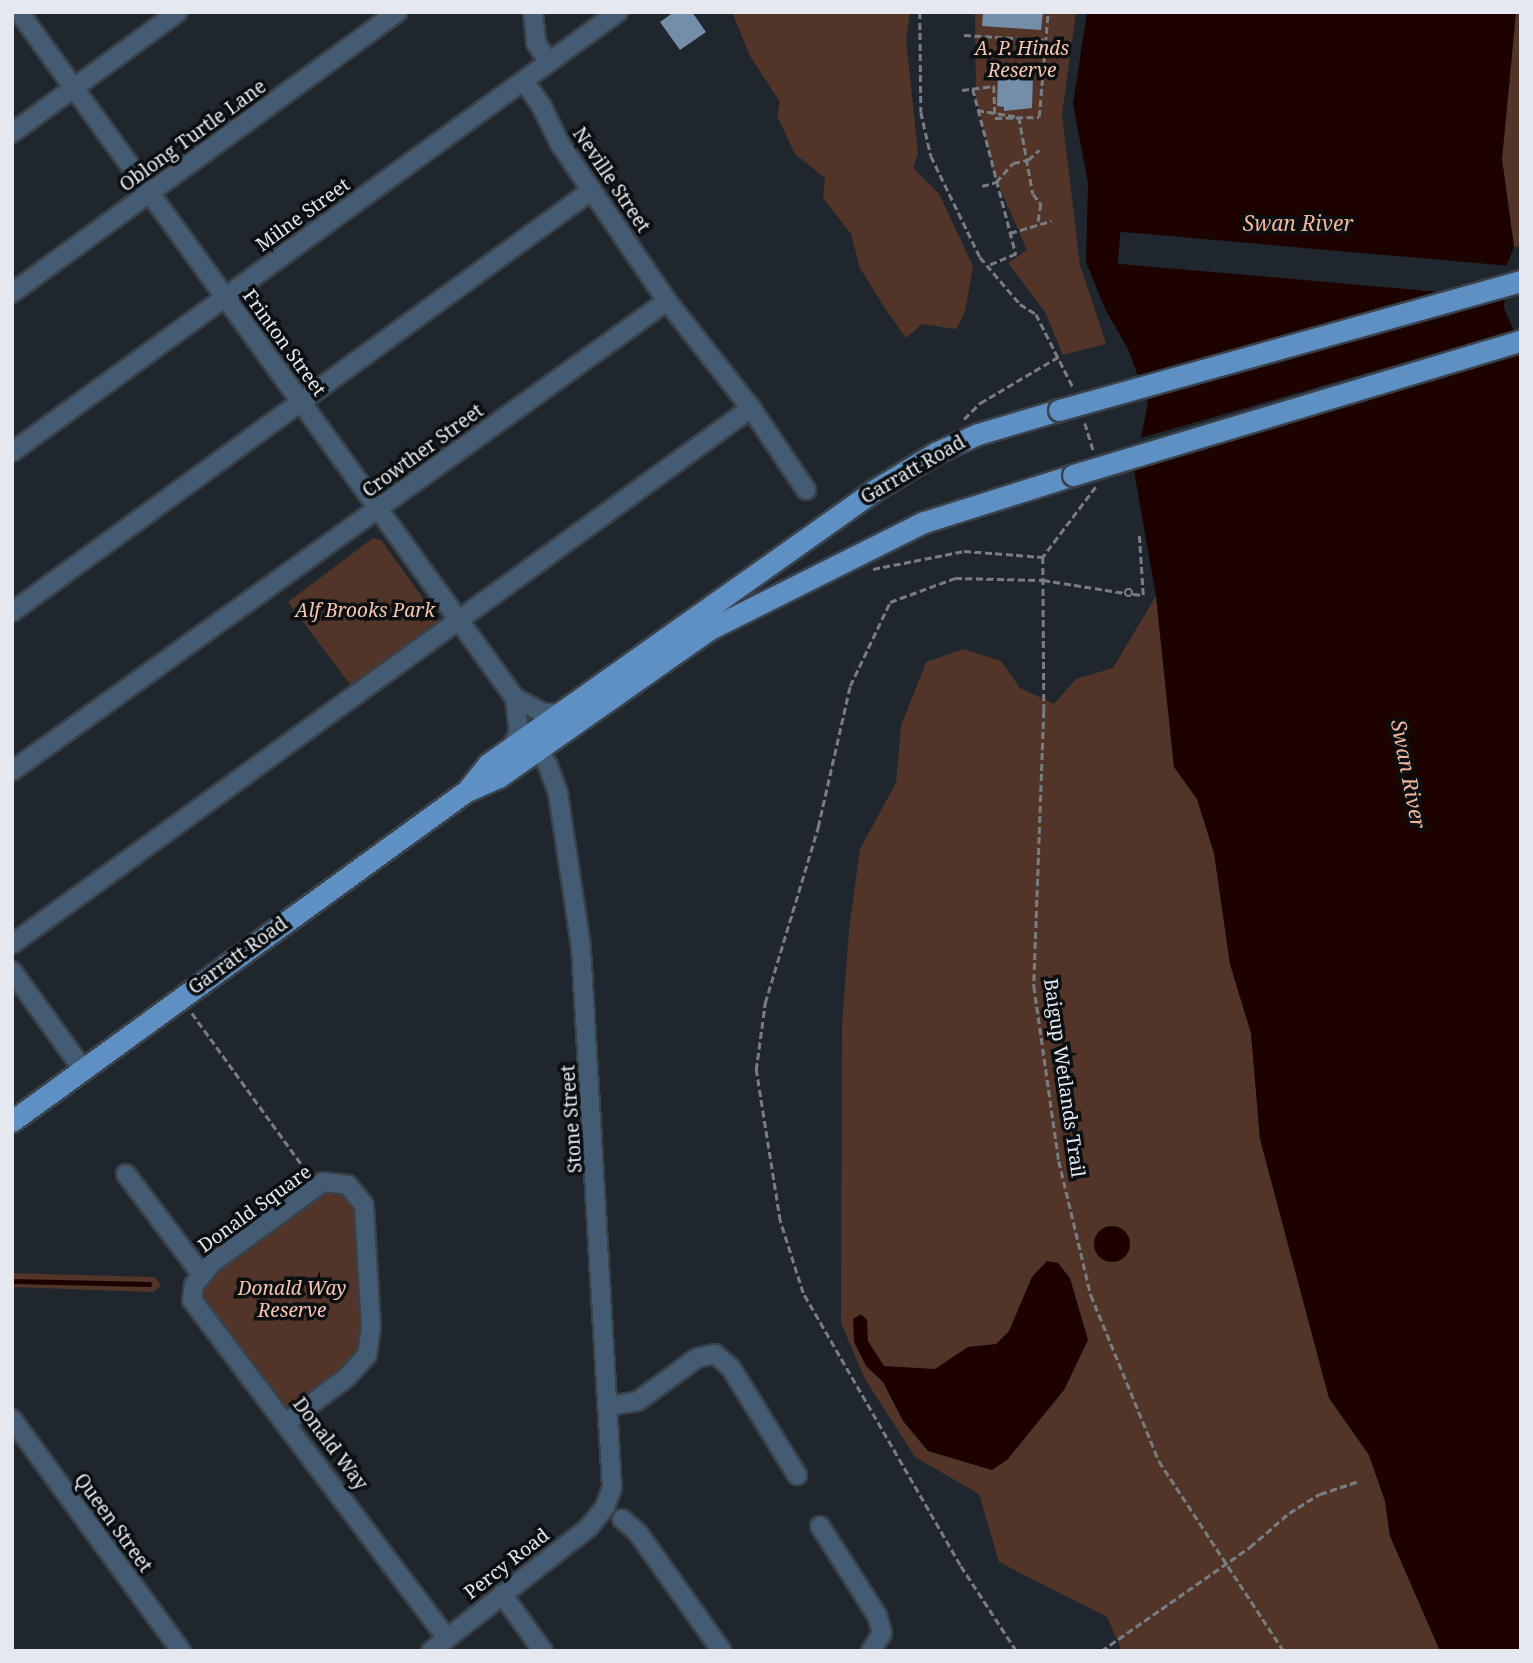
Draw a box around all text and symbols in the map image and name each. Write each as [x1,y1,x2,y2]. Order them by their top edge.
park label: A. P. Hinds Reserve [975,38,1069,82]
street label: Oblong Turtle Lane [115,75,271,197]
street label: Neville Street [568,123,654,237]
street label: Milne Street [252,173,354,257]
water label: Swan River [1243,210,1353,236]
street label: Frinton Street [238,285,330,401]
street label: Crowther Street [358,400,488,502]
street label: Garratt Road [857,431,969,509]
park label: Alf Brooks Park [295,600,435,622]
water label: Swan River [1386,717,1432,831]
street label: Garratt Road [184,913,292,999]
street label: Baigup Wetlands Trail [1039,977,1089,1179]
street label: Stone Street [557,1064,587,1174]
street label: Donald Square [194,1160,316,1258]
park label: Donald Way Reserve [238,1278,346,1322]
street label: Donald Way [288,1393,372,1495]
street label: Queen Street [69,1469,157,1577]
street label: Percy Road [460,1524,554,1604]

